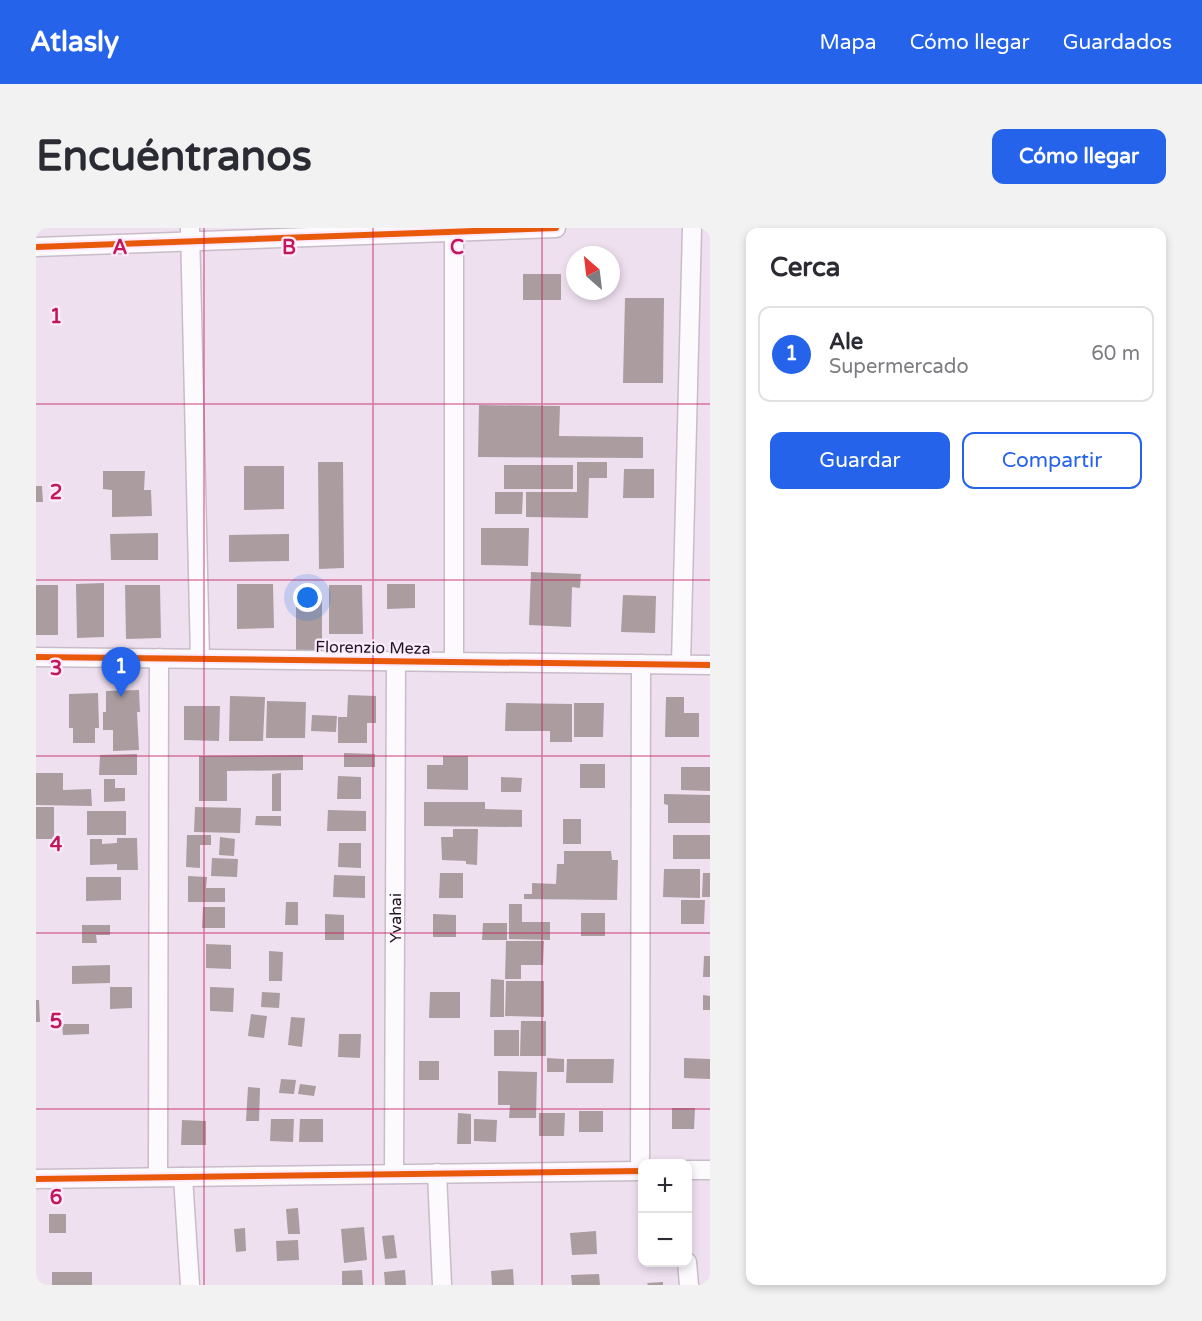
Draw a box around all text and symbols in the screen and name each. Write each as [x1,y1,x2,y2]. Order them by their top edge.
text: Atlasly [30,25,119,59]
text: Mapa [819,30,877,55]
text: Cómo llegar [910,30,1030,55]
text: Guardados [1063,30,1172,55]
button: Cómo llegar [992,129,1166,184]
text: Encuéntranos [36,131,312,182]
text: A [113,236,128,260]
text: B [282,236,296,260]
text: C [450,236,464,260]
north arrow [566,246,620,300]
text: Cerca [770,252,840,283]
text: 1 [50,305,62,329]
text: Ale [829,329,863,355]
text: 1 [785,342,798,366]
text: 60 m [1091,342,1140,366]
text: Supermercado [829,355,969,379]
button: Guardar [770,432,950,489]
button: Compartir [962,432,1142,489]
text: 2 [50,481,62,505]
your location [293,583,322,612]
street label: Florenzio Meza [315,637,431,659]
pin: 1 [102,648,140,697]
text: 3 [50,657,62,681]
text: 4 [50,833,63,857]
street label: Yvahai [386,893,406,943]
text: 5 [50,1010,62,1034]
map controls [638,1159,692,1267]
button: + [638,1159,692,1213]
text: 6 [50,1186,62,1210]
button: − [638,1213,692,1267]

